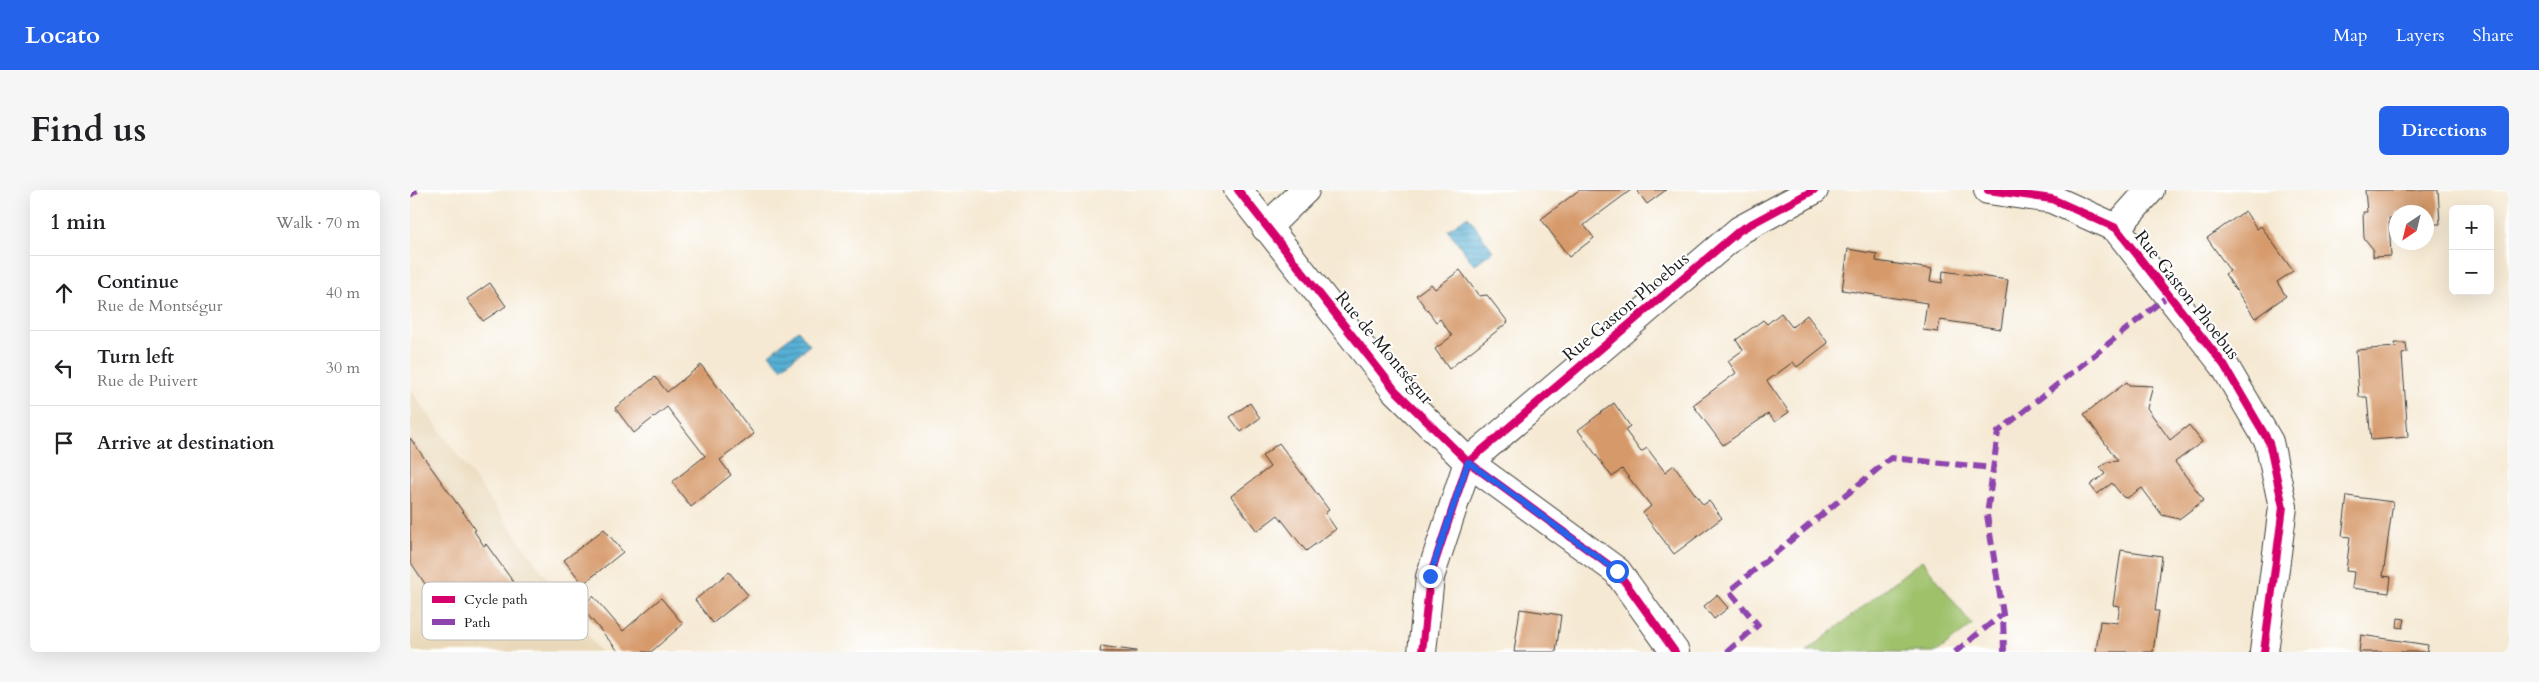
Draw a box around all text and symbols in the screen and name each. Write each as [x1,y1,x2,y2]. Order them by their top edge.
text: Locato [25,19,100,52]
text: Map [2333,23,2368,48]
text: Layers [2396,23,2445,48]
text: Share [2473,23,2514,48]
text: Find us [30,106,146,154]
button: Directions [2379,106,2509,155]
north arrow [2389,205,2434,250]
map controls [2449,205,2494,295]
button: + [2449,205,2494,250]
text: 1 min [50,208,106,237]
text: Walk · 70 m [276,212,360,234]
street label: Rue Gaston Phoebus [2129,225,2245,365]
street label: Rue Gaston Phoebus [1557,247,1695,367]
button: − [2449,250,2494,295]
text: Continue [97,269,179,295]
icon: ahead [50,279,78,307]
text: 40 m [326,282,360,304]
street label: Rue de Montségur [1329,286,1439,410]
text: Rue de Montségur [97,295,223,317]
text: Turn left [97,344,174,370]
icon: left [50,354,78,382]
text: 30 m [326,357,360,379]
text: Rue de Puivert [97,370,198,392]
icon: arrive [50,429,78,457]
text: Arrive at destination [97,430,274,456]
route start [1606,560,1629,583]
route end [1419,565,1442,588]
legend [422,582,588,640]
text: Cycle path [464,590,528,609]
text: Path [464,613,491,632]

